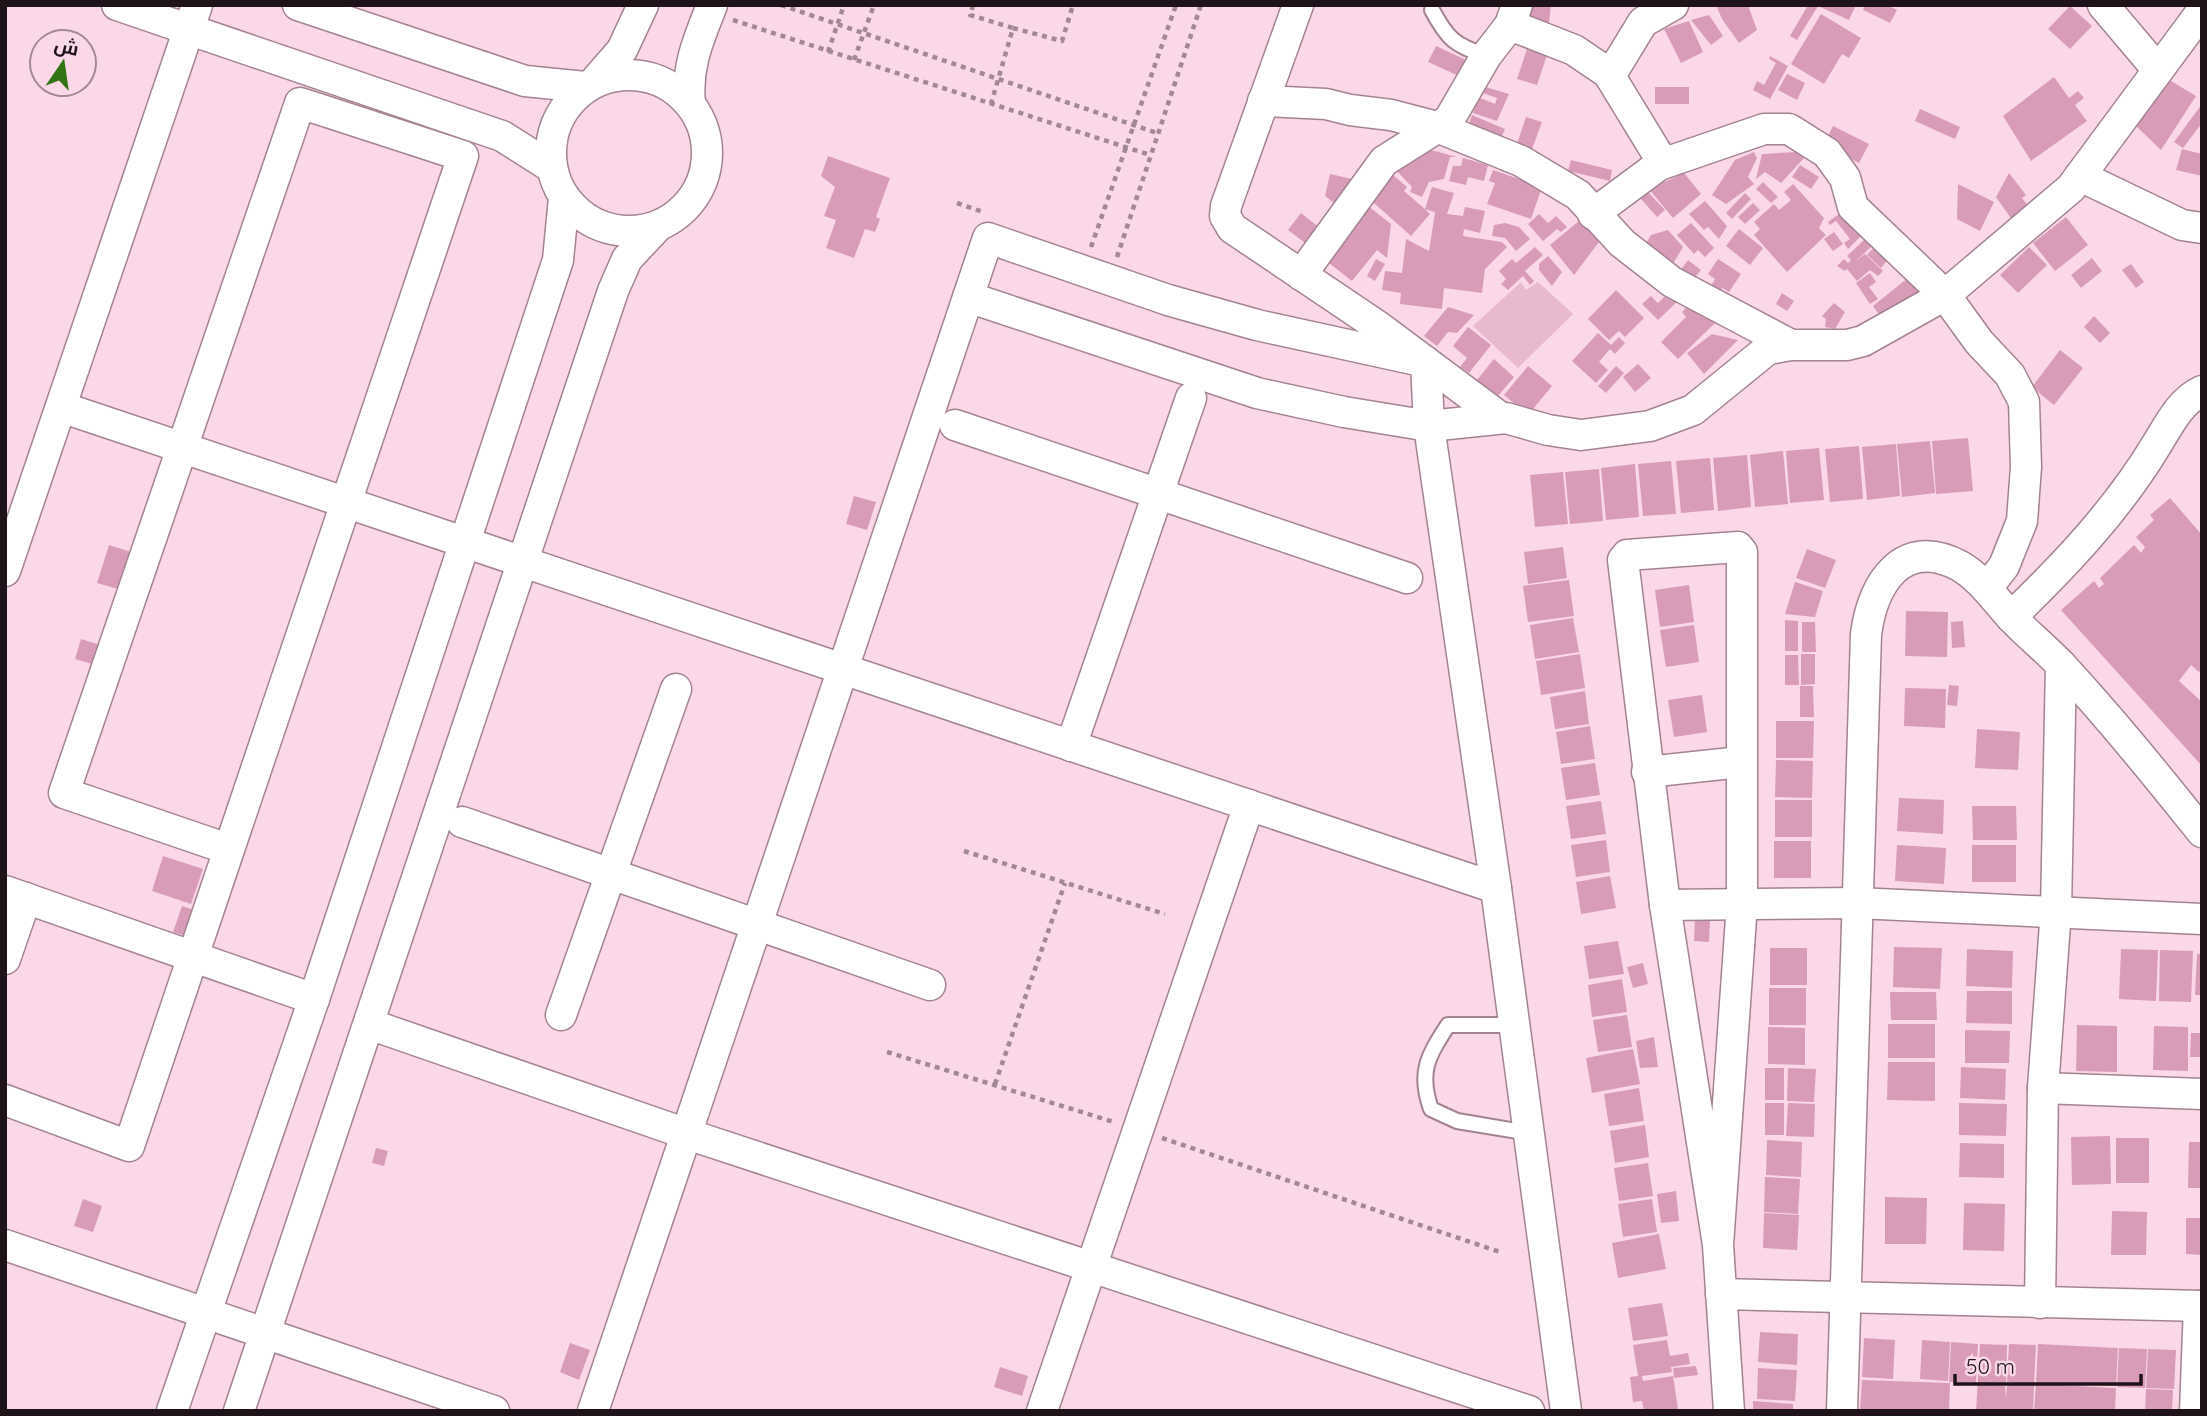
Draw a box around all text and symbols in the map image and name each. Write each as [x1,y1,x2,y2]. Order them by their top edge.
north arrow [28,28,98,98]
text: ش [52,32,81,61]
scale bar [1955,1342,2140,1386]
text: 50 m [1966,1353,2015,1379]

